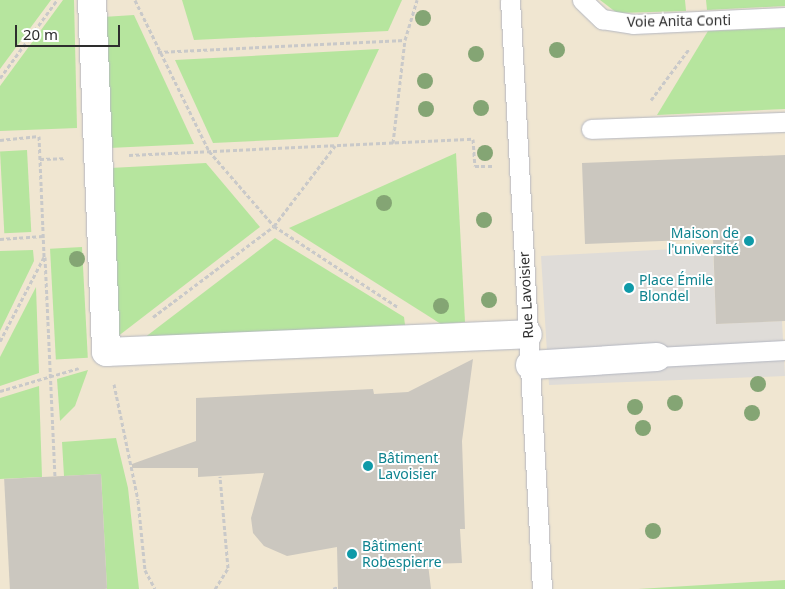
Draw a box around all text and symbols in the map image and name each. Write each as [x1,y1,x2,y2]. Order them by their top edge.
street label: Voie Anita Conti [627,12,731,30]
scale bar [18,15,122,47]
text: 20 m [23,24,58,44]
place label: Maison de l'université [668,225,739,258]
marker: Maison de l'université [743,235,755,247]
street label: Rue Lavoisier [515,251,537,339]
place label: Place Émile Blondel [639,272,713,304]
marker: Place Émile Blondel [623,282,635,294]
place label: Bâtiment Lavoisier [378,450,438,482]
marker: Bâtiment Lavoisier [362,460,374,472]
place label: Bâtiment Robespierre [362,538,442,570]
marker: Bâtiment Robespierre [346,548,358,560]

